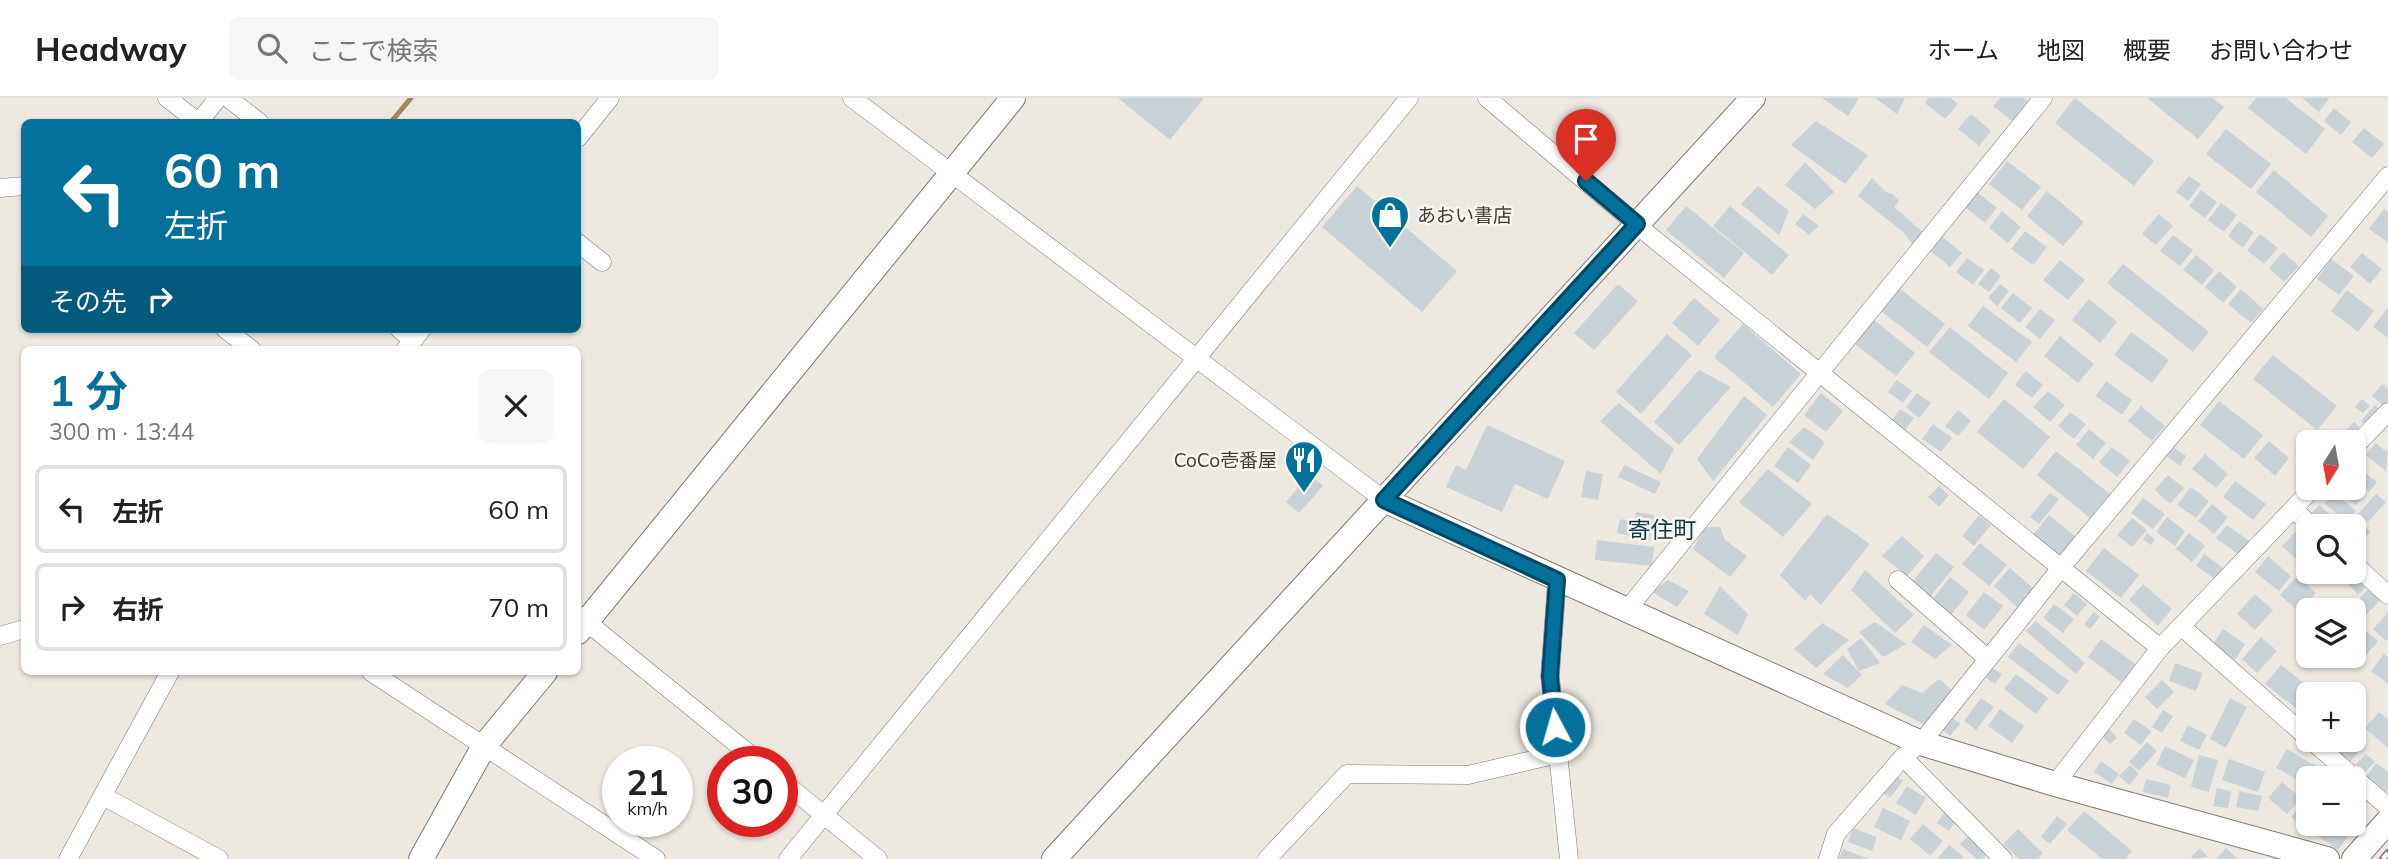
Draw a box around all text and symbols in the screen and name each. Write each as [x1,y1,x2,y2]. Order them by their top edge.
search box [229,17,719,80]
text: Headway [35,28,187,69]
icon: search [253,29,291,67]
text: ここで検索 [309,34,439,67]
text: ホーム [1928,35,1999,65]
text: 地図 [2037,35,2085,65]
text: 概要 [2123,35,2171,65]
text: お問い合わせ [2209,35,2353,65]
pin [1556,109,1616,181]
icon: arrive [1567,120,1605,158]
text: 60 m [164,139,280,200]
icon: left [49,147,140,238]
shop icon: あおい書店 [1369,194,1411,249]
place label: あおい書店 [1417,203,1512,227]
text: 左折 [164,205,228,245]
icon: right [141,280,179,318]
text: その先 [49,285,127,318]
text: 1 分 [49,364,128,417]
button: close [479,369,553,443]
text: 300 m · 13:44 [49,417,194,446]
north arrow [2296,430,2366,500]
map controls [2296,430,2366,836]
restaurant icon: CoCo壱番屋 [1283,439,1325,494]
place label: CoCo壱番屋 [1174,448,1277,472]
icon: left [53,490,91,528]
text: 60 m [488,493,549,526]
text: 左折 [112,495,164,528]
button: search [2296,514,2366,584]
district label: 寄住町 [1628,515,1697,544]
icon: right [53,588,91,626]
text: 70 m [488,591,549,624]
text: 右折 [112,593,164,626]
button: layers [2296,598,2366,668]
button: + [2296,682,2366,752]
position arrow [1518,690,1592,764]
speed limit sign: 30 [707,746,798,837]
text: 21 [626,760,669,804]
button: − [2296,766,2366,836]
text: km/h [627,797,668,820]

